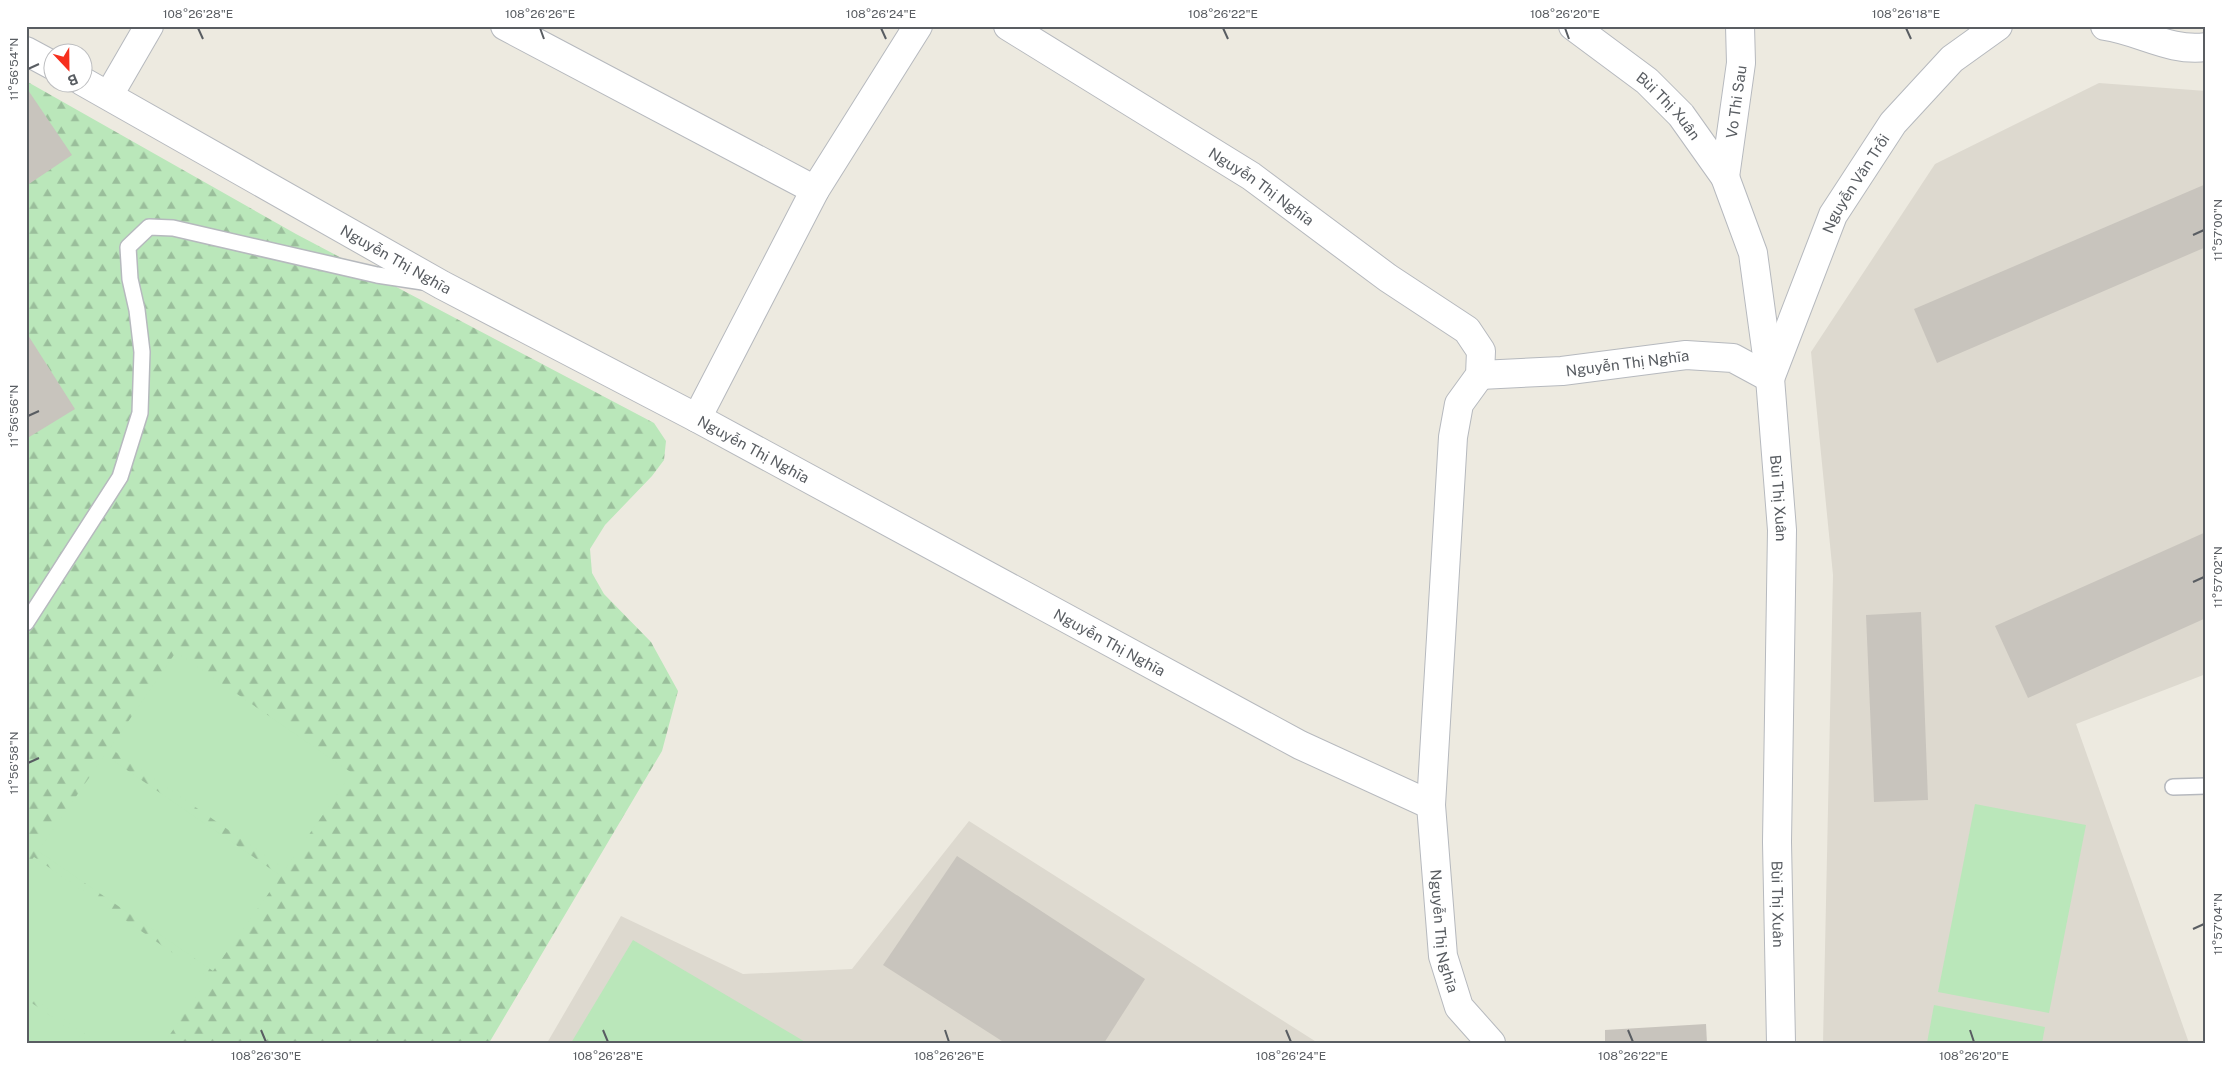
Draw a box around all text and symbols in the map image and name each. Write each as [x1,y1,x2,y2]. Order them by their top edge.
text: 108°26'28"E [163,7,233,21]
text: 108°26'26"E [505,7,575,21]
text: 108°26'24"E [846,7,916,21]
text: 108°26'22"E [1188,7,1258,21]
text: 108°26'20"E [1530,7,1600,21]
text: 108°26'18"E [1872,7,1940,21]
text: 11°56'54"N [7,38,21,100]
north arrow [42,42,92,92]
street label: Vo Thi Sau [1722,64,1749,139]
street label: Bùi Thị Xuân [1633,68,1704,143]
text: B [65,71,80,89]
street label: Nguyễn Văn Trỗi [1818,130,1892,235]
street label: Nguyễn Thị Nghĩa [1206,144,1318,229]
text: 11°57'00"N [2211,199,2225,261]
street label: Nguyễn Thị Nghĩa [338,221,454,297]
street label: Nguyễn Thị Nghĩa [1565,346,1690,379]
text: 11°56'56"N [7,385,21,447]
street label: Nguyễn Thị Nghĩa [695,412,813,486]
street label: Bùi Thị Xuân [1768,454,1791,542]
text: 11°57'02"N [2211,546,2225,608]
street label: Nguyễn Thị Nghĩa [1051,605,1169,679]
text: 11°56'58"N [7,731,21,795]
street label: Bùi Thị Xuân [1769,860,1788,948]
street label: Nguyễn Thị Nghĩa [1428,869,1462,994]
text: 11°57'04"N [2211,893,2225,955]
text: 108°26'30"E [231,1049,301,1063]
text: 108°26'28"E [573,1049,643,1063]
text: 108°26'26"E [914,1049,984,1063]
text: 108°26'24"E [1256,1049,1326,1063]
text: 108°26'22"E [1598,1049,1668,1063]
text: 108°26'20"E [1939,1049,2009,1063]

